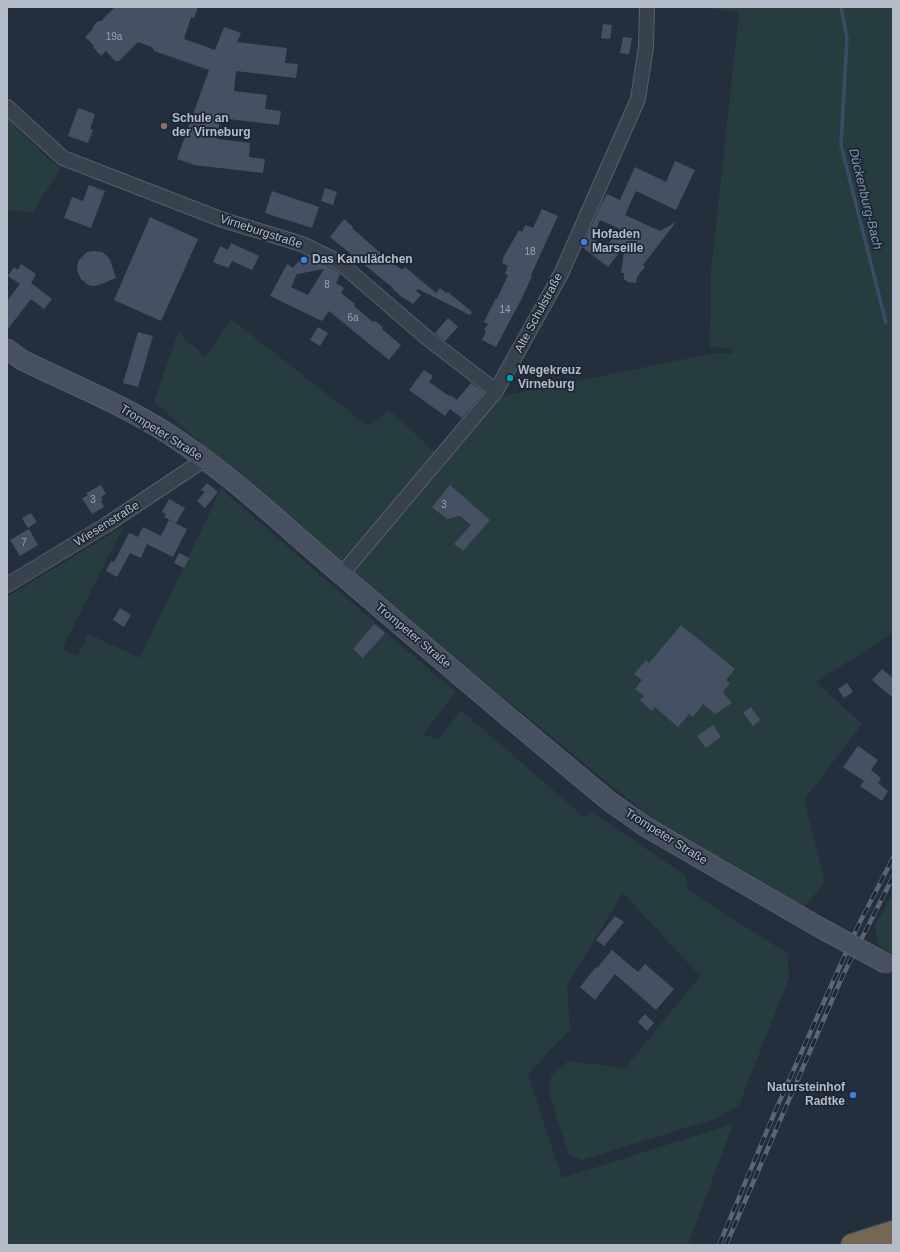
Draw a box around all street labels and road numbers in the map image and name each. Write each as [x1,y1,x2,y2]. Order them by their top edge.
street label: Virneburgstraße [218,212,304,252]
street label: Alte Schulstraße [512,271,566,355]
street label: Trompeter Straße [117,402,205,464]
street label: Wiesenstraße [72,498,142,550]
street label: Trompeter Straße [372,600,454,672]
street label: Trompeter Straße [622,806,710,868]

